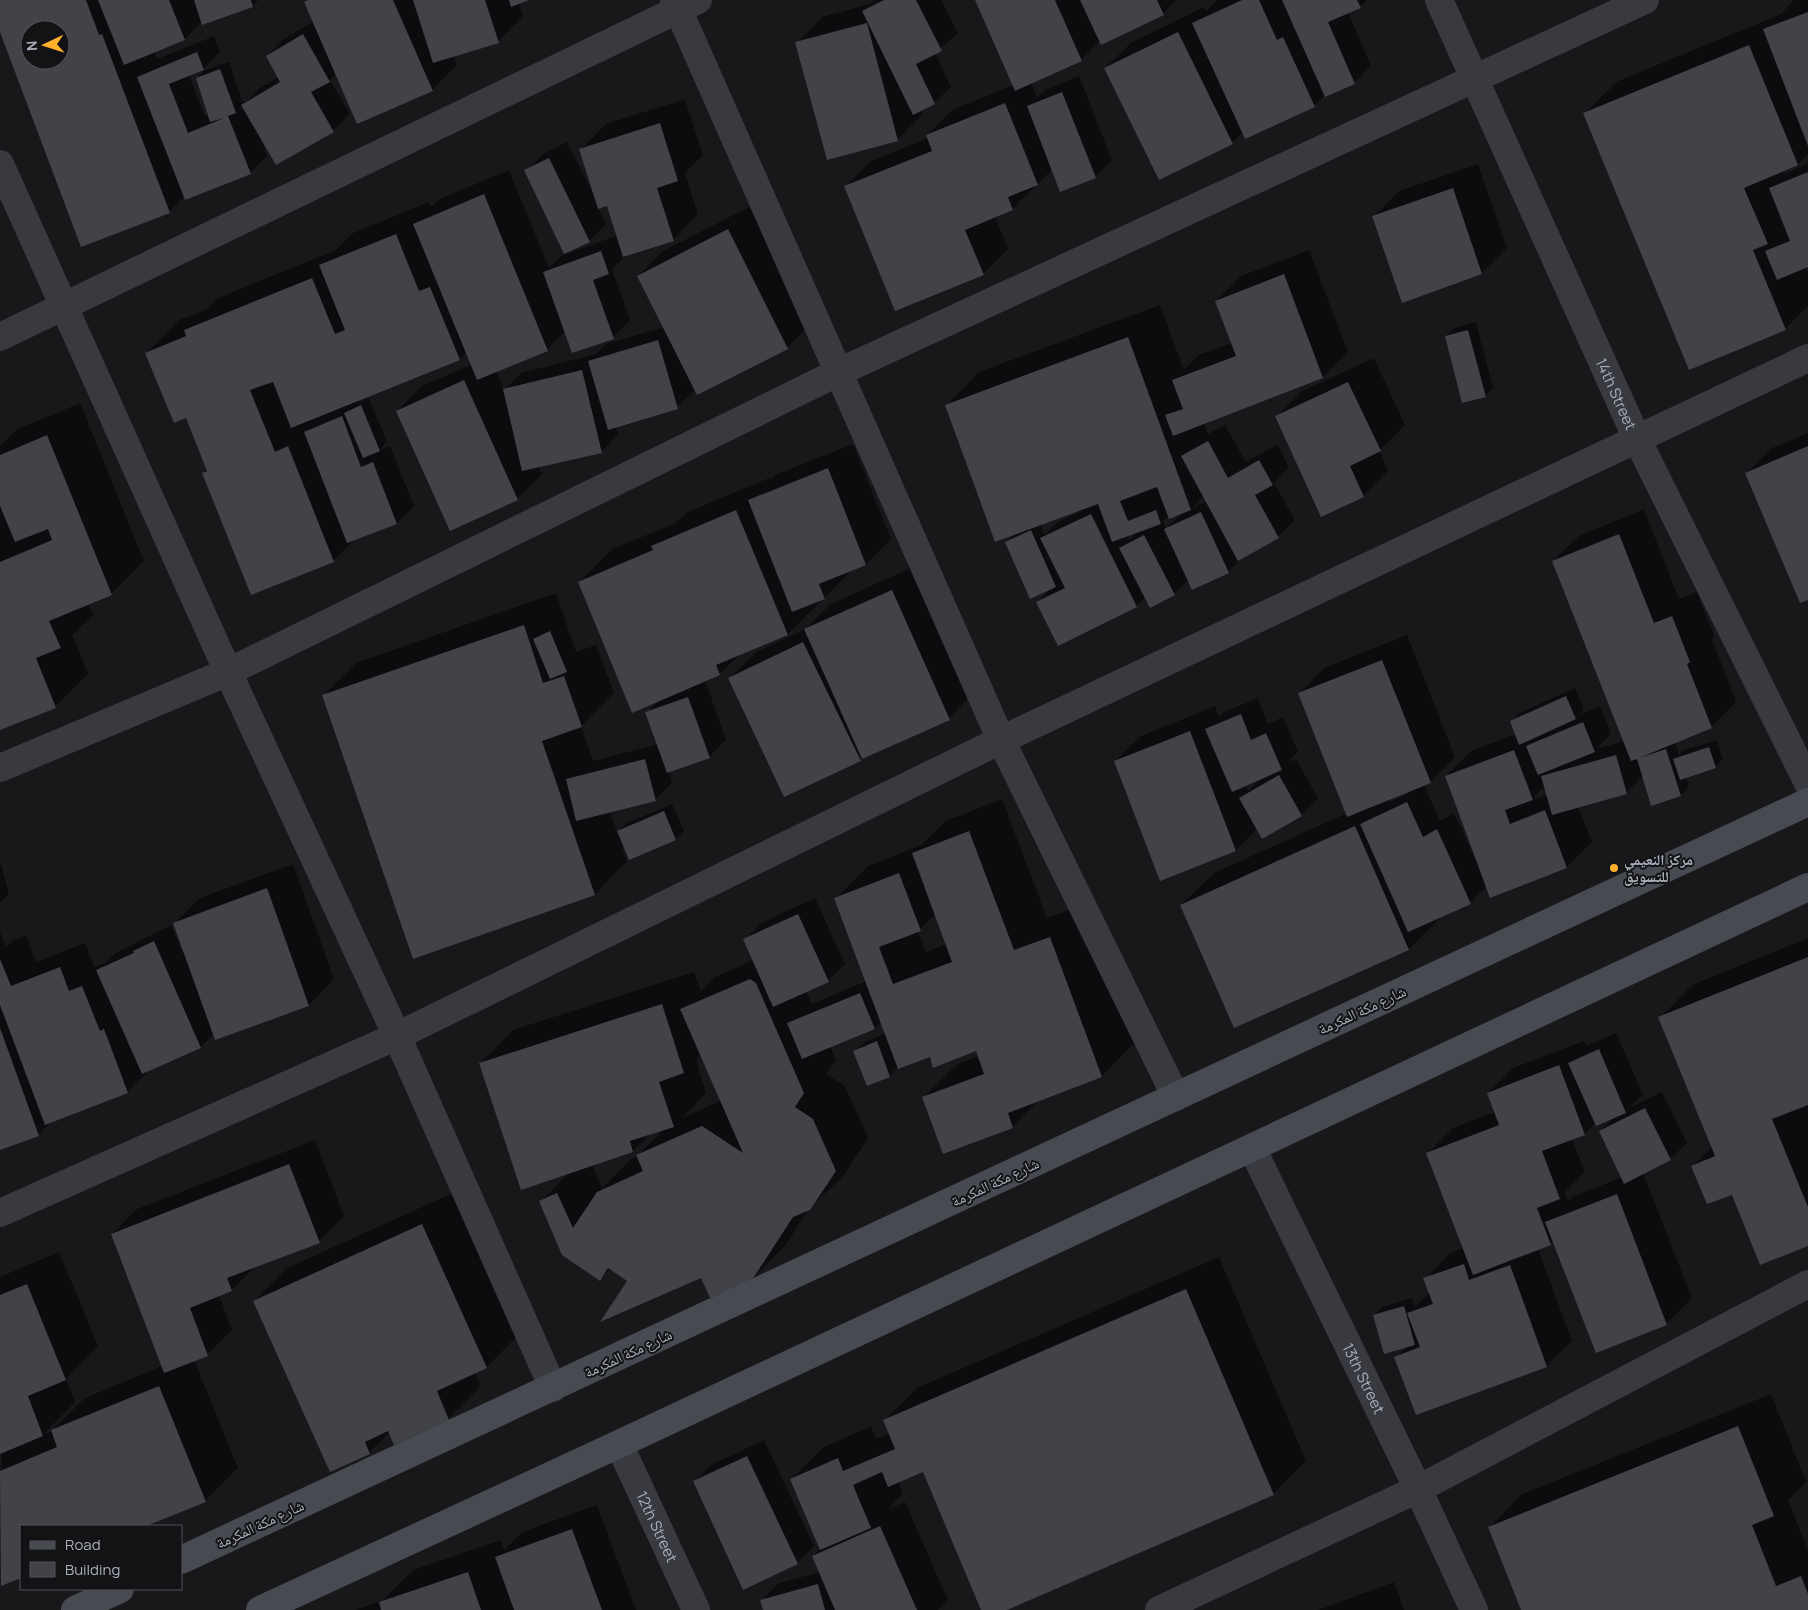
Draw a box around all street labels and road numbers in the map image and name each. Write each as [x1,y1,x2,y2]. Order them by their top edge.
street label: 14th Street [1591,355,1642,433]
street label: شارع مكة المكرمة [1315,980,1409,1039]
street label: شارع مكة المكرمة [948,1152,1042,1211]
street label: شارع مكة المكرمة [581,1323,675,1382]
street label: 13th Street [1338,1339,1390,1417]
street label: 12th Street [632,1487,683,1566]
street label: شارع مكة المكرمة [213,1494,307,1553]

